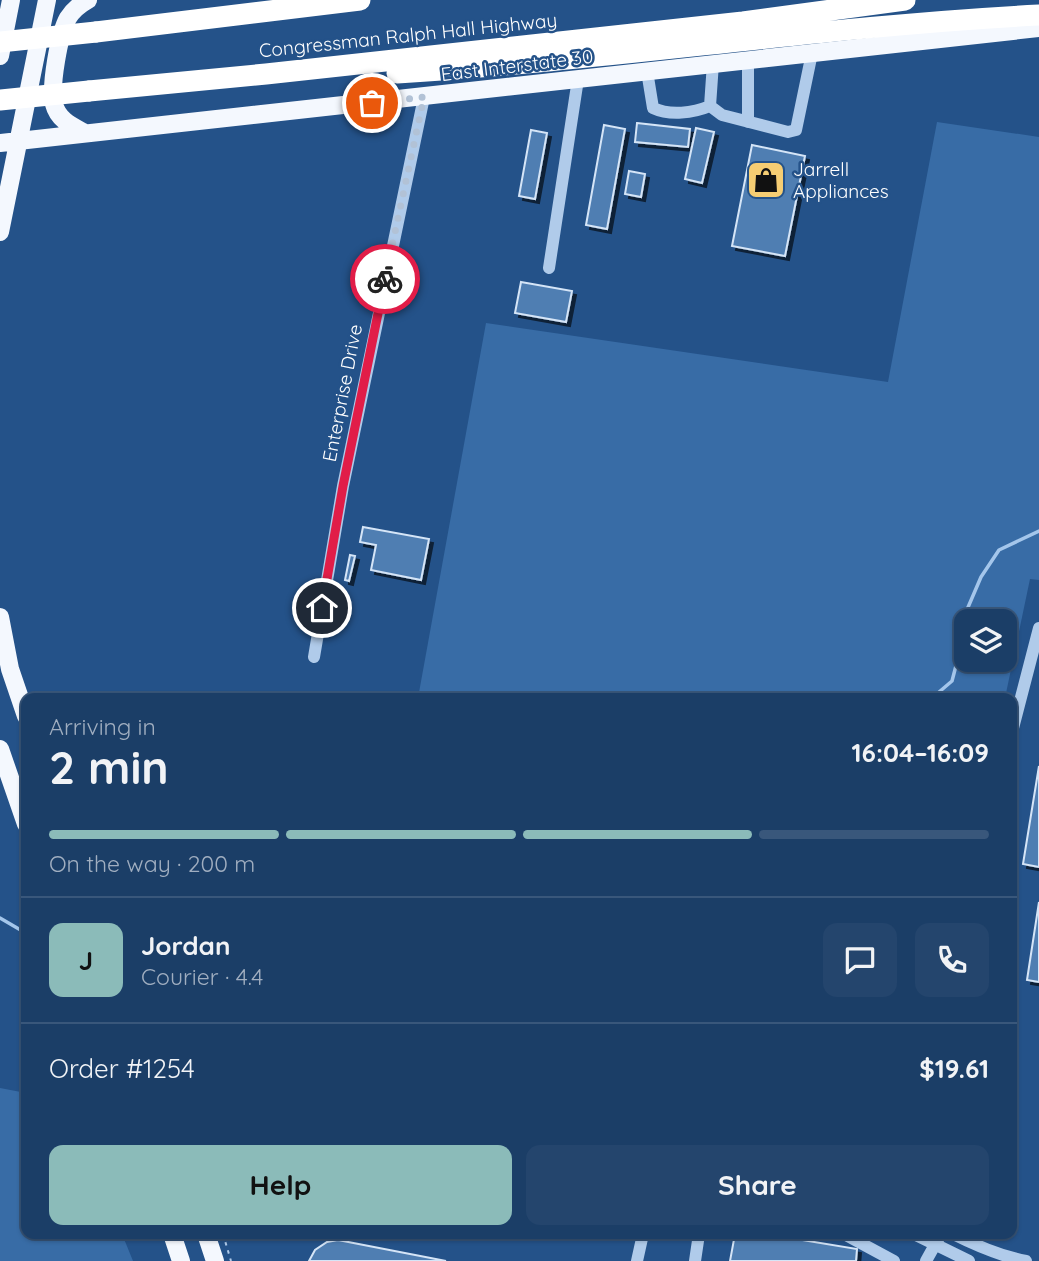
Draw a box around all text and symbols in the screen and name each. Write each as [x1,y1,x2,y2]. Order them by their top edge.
street label: Congressman Ralph Hall Highway [258,7,558,63]
street label: East Interstate 30 [439,44,595,86]
pin [342,73,402,133]
icon: bag [353,84,391,122]
place label: Jarrell Appliances [793,157,889,203]
shop icon: Jarrell Appliances [745,159,787,201]
courier [350,244,420,314]
icon: bike [366,260,404,298]
street label: Enterprise Drive [317,322,367,464]
pin [292,578,352,638]
icon: home [303,589,341,627]
map controls [954,609,1017,672]
button: layers [954,609,1017,672]
text: Arriving in [49,712,156,741]
text: 16:04–16:09 [851,736,989,769]
text: 2 min [49,738,169,796]
text: On the way · 200 m [49,849,255,878]
button: chat [823,923,897,997]
button: phone [915,923,989,997]
text: Jordan [141,929,230,962]
text: J [79,944,93,977]
text: Courier · 4.4 [141,962,263,991]
text: Order #1254 [49,1052,195,1085]
text: $19.61 [919,1052,989,1085]
button: Help [49,1145,512,1225]
button: Share [526,1145,989,1225]

